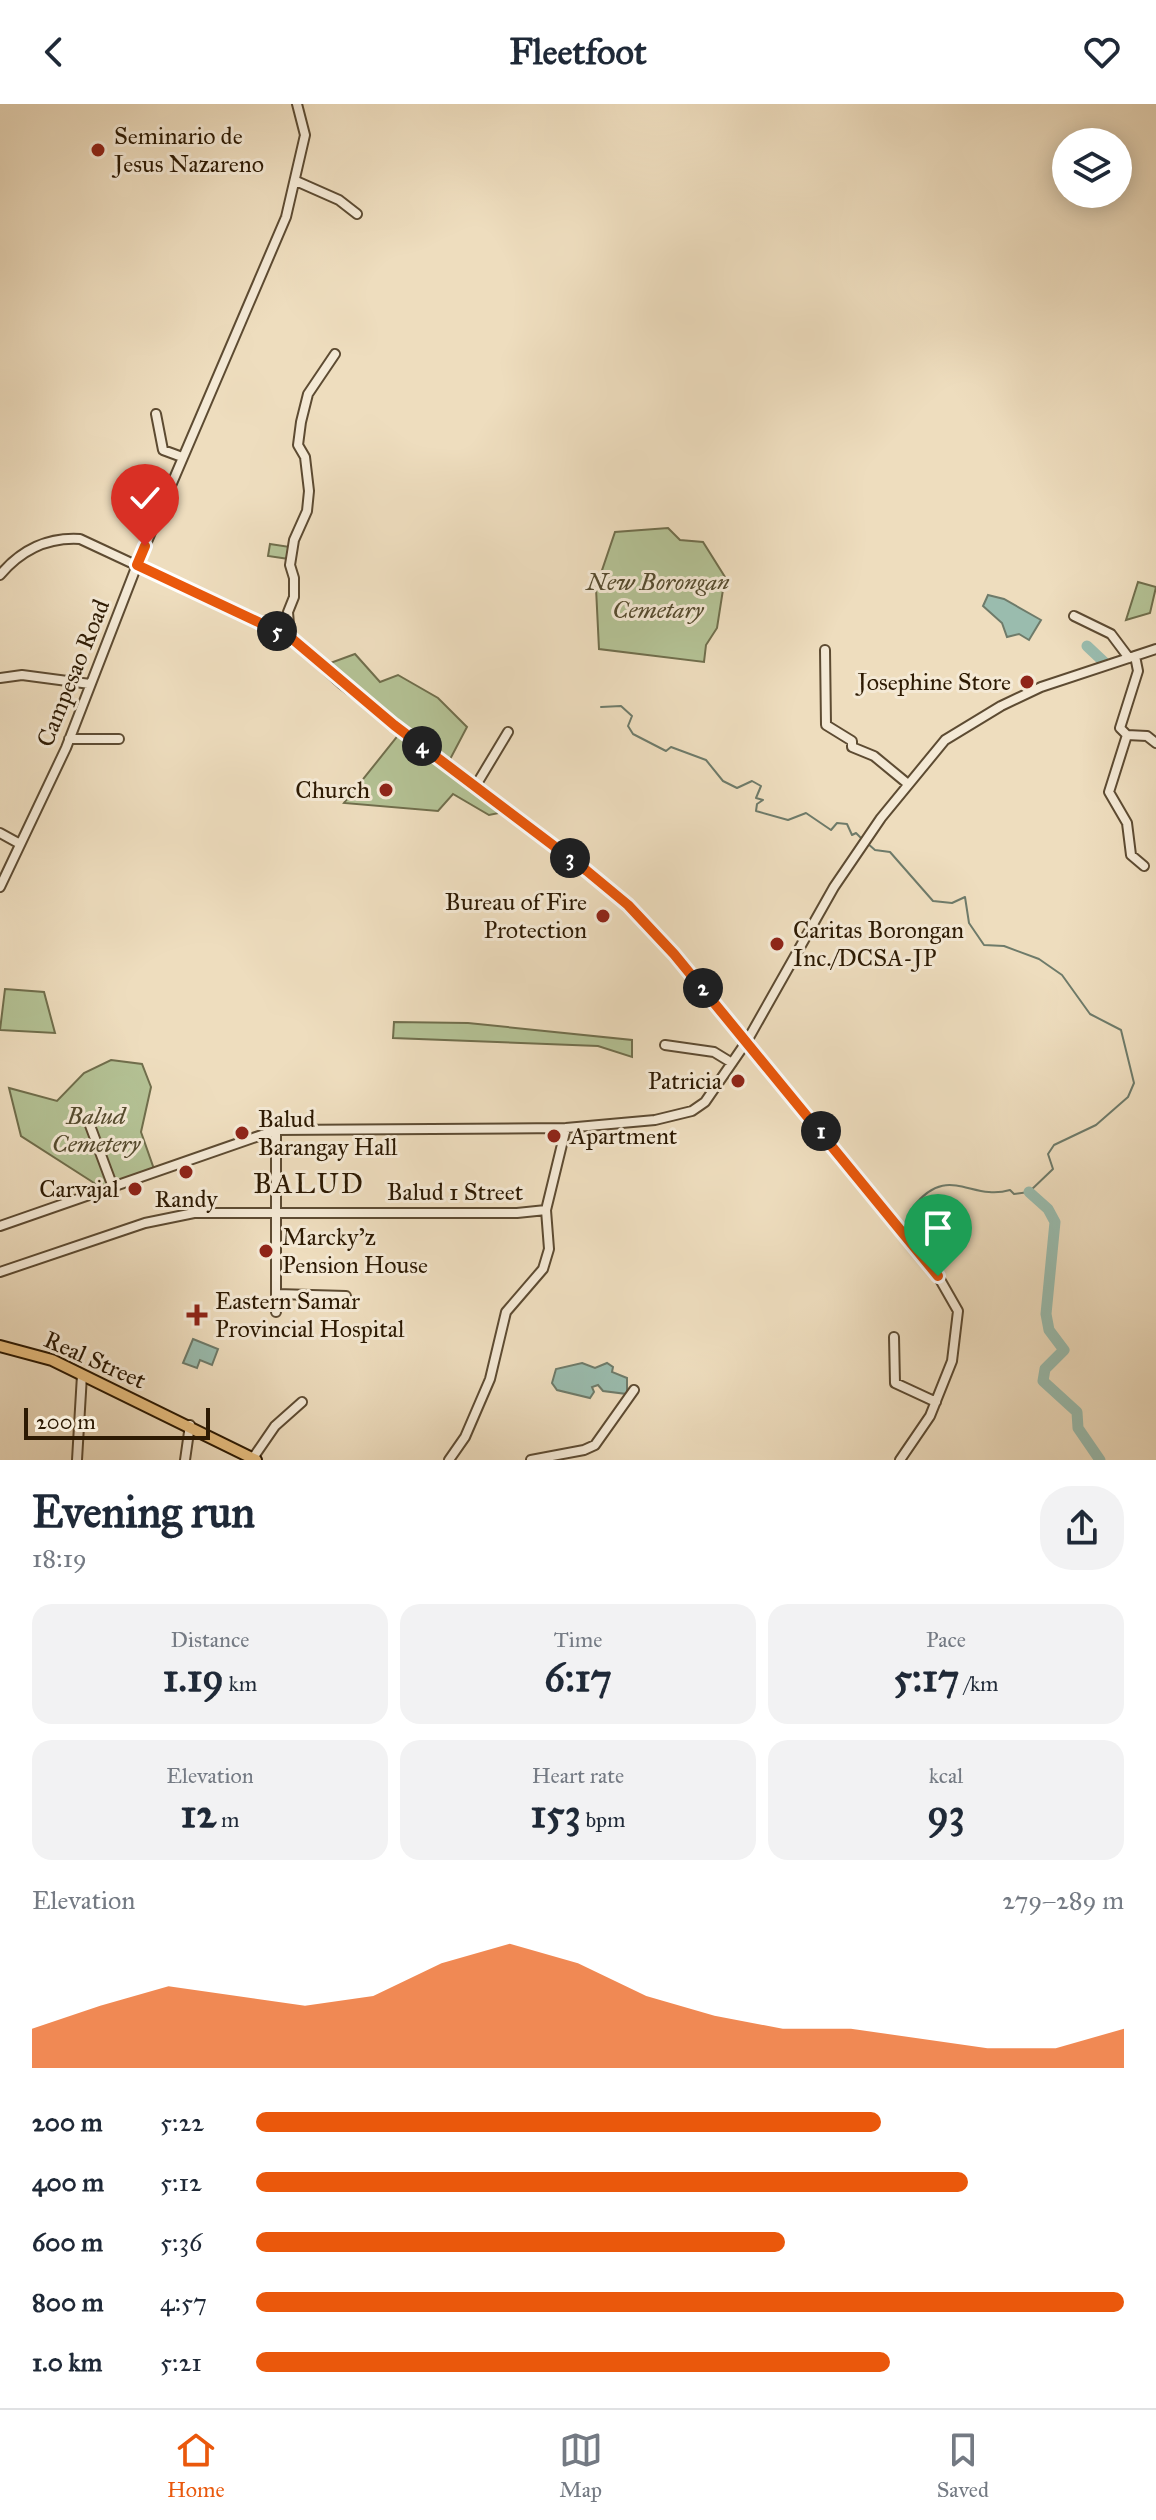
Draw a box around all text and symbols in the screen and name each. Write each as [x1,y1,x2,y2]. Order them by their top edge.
icon: back [32,30,76,74]
text: Fleetfoot [509,30,647,74]
icon: heart [1080,30,1124,74]
place label: Seminario de Jesus Nazareno [111,121,264,179]
map controls [1052,128,1132,208]
button: layers [1052,128,1132,208]
marker: Seminario de Jesus Nazareno [89,141,107,159]
pin [111,464,179,546]
icon: check [123,476,167,520]
park label: New Borongan Cemetary [584,567,730,625]
street label: Campesao Road [30,595,116,751]
pin: 5 [257,611,297,651]
text: 5 [272,617,282,644]
place label: Josephine Store [855,667,1011,697]
marker: Josephine Store [1018,673,1036,691]
pin: 4 [402,726,442,766]
text: 4 [416,732,428,759]
place label: Church [295,775,370,805]
marker: Church [377,781,395,799]
pin: 3 [550,838,590,878]
text: 3 [566,844,574,871]
place label: Bureau of Fire Protection [445,887,587,945]
marker: Bureau of Fire Protection [594,907,612,925]
place label: Caritas Borongan Inc./DCSA-JP [793,915,964,973]
marker: Caritas Borongan Inc./DCSA-JP [768,935,786,953]
pin: 2 [683,968,723,1008]
text: 2 [698,974,708,1001]
place label: Patricia [648,1066,723,1096]
marker: Patricia [729,1072,747,1090]
park label: Balud Cemetery [52,1101,141,1159]
place label: Balud Barangay Hall [258,1104,398,1162]
pin: 1 [801,1111,841,1151]
text: 1 [817,1117,825,1144]
place label: Apartment [569,1121,678,1151]
marker: Balud Barangay Hall [233,1124,251,1142]
marker: Apartment [545,1127,563,1145]
marker: Randy [177,1163,195,1181]
district label: BALUD [253,1166,365,1201]
place label: Carvajal [39,1174,119,1204]
street label: Balud 1 Street [387,1177,524,1207]
marker: Carvajal [126,1180,144,1198]
place label: Randy [154,1184,218,1214]
pin [904,1194,972,1276]
icon: arrive [916,1206,960,1250]
place label: Marcky'z Pension House [282,1222,428,1280]
marker: Marcky'z Pension House [257,1242,275,1260]
place label: Eastern Samar Provincial Hospital [215,1286,405,1344]
marker: Eastern Samar Provincial Hospital [186,1304,208,1326]
street label: Real Street [39,1324,151,1396]
scale bar [24,1404,210,1440]
text: 200 m [36,1408,96,1435]
text: Evening run [32,1485,255,1539]
button: share [1040,1486,1124,1570]
text: 18:19 [32,1542,87,1574]
text: Distance [171,1626,249,1653]
text: Time [554,1626,602,1653]
text: Pace [926,1626,966,1653]
text: 1.19 [163,1653,224,1702]
text: 6:17 [544,1653,612,1702]
text: 5:17 [893,1653,959,1702]
text: km [224,1670,257,1697]
text: /km [959,1670,999,1697]
text: Elevation [166,1762,254,1789]
text: Heart rate [532,1762,624,1789]
text: kcal [929,1762,963,1789]
text: 12 [181,1789,216,1838]
text: 153 [531,1789,581,1838]
text: 93 [927,1789,965,1838]
text: m [216,1806,239,1833]
text: bpm [581,1806,625,1833]
text: Elevation [32,1884,135,1916]
text: 279–289 m [1002,1884,1124,1916]
text: 200 m [32,2106,103,2138]
text: 5:22 [160,2106,204,2138]
text: 400 m [32,2166,104,2198]
text: 5:12 [160,2166,202,2198]
text: 600 m [32,2226,103,2258]
text: 5:36 [160,2226,202,2258]
text: 800 m [32,2286,104,2318]
text: 4:57 [160,2286,207,2318]
text: 1.0 km [32,2346,102,2378]
text: 5:21 [160,2346,202,2378]
tab: Home [167,2428,225,2503]
tab: Map [559,2428,603,2503]
tab: Saved [937,2428,989,2503]

